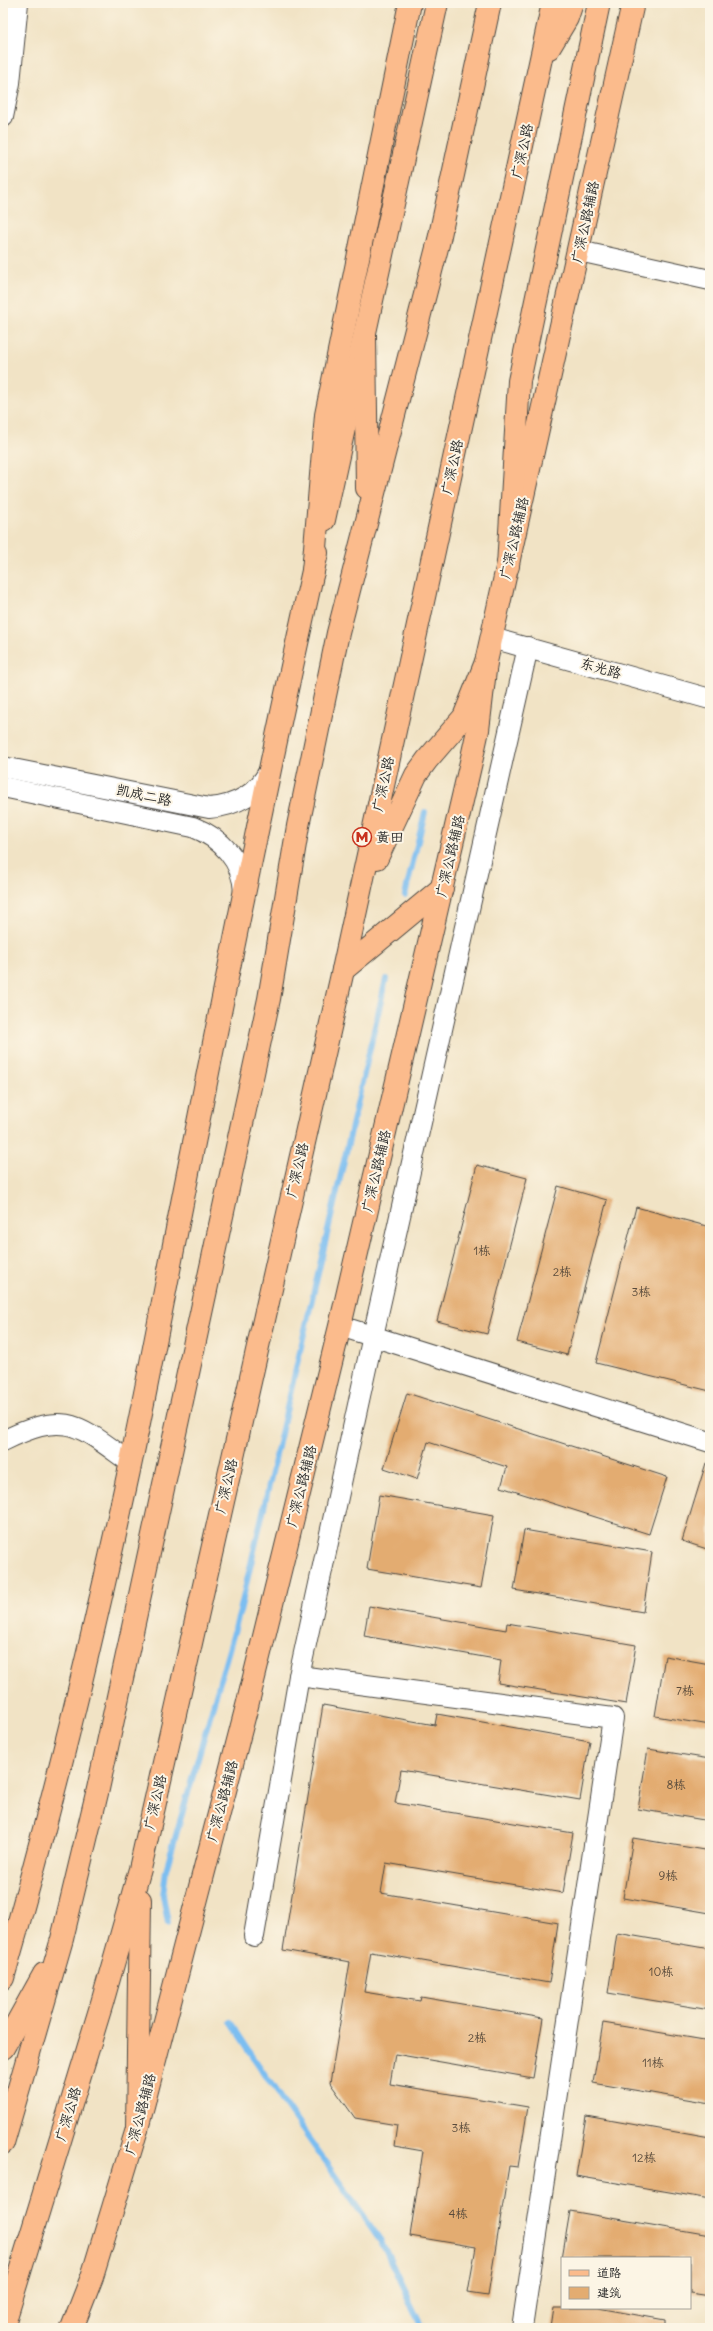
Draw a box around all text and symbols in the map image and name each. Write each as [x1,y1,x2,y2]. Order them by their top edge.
street label: 广深公路 [507,122,537,180]
street label: 广深公路辅路 [567,179,603,265]
street label: 广深公路 [437,438,467,496]
street label: 广深公路辅路 [496,495,532,581]
street label: 东光路 [578,654,624,682]
street label: 广深公路 [368,755,398,813]
street label: 凯成二路 [115,780,173,810]
street label: 广深公路辅路 [432,813,468,899]
metro station icon: 黄田 [351,826,373,848]
place label: 黄田 [376,828,404,846]
street label: 广深公路辅路 [358,1128,394,1214]
street label: 广深公路 [282,1141,312,1199]
house number: 1栋 [474,1243,490,1258]
house number: 2栋 [553,1264,571,1279]
house number: 3栋 [632,1284,650,1299]
street label: 广深公路辅路 [282,1443,320,1529]
street label: 广深公路 [211,1457,241,1515]
house number: 7栋 [676,1683,694,1698]
street label: 广深公路辅路 [202,1758,242,1844]
street label: 广深公路 [140,1773,170,1831]
house number: 8栋 [667,1777,685,1792]
house number: 9栋 [659,1868,677,1883]
house number: 10栋 [649,1964,673,1979]
house number: 2栋 [468,2030,486,2045]
house number: 11栋 [642,2055,664,2070]
street label: 广深公路辅路 [120,2071,160,2157]
street label: 广深公路 [51,2085,85,2143]
house number: 3栋 [452,2120,470,2135]
house number: 12栋 [632,2150,656,2165]
house number: 4栋 [449,2206,467,2221]
legend [561,2257,691,2309]
text: 道路 [597,2265,621,2280]
text: 建筑 [597,2285,621,2300]

